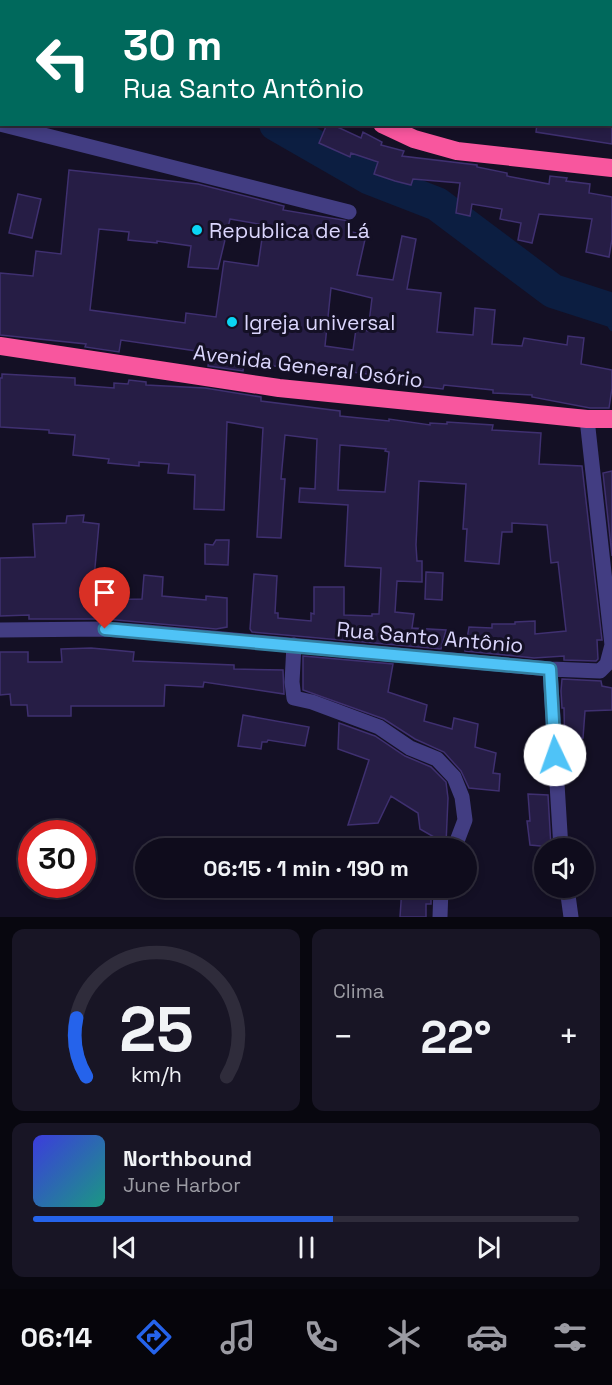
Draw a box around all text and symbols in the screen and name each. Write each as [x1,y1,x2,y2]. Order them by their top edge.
text: 30 m [123,19,222,72]
icon: left [24,24,102,102]
text: Rua Santo Antônio [123,71,364,106]
place label: Republica de Lá [209,217,370,244]
marker: Republica de Lá [190,223,204,237]
place label: Igreja universal [244,309,395,336]
marker: Igreja universal [225,315,239,329]
street label: Avenida General Osório [192,339,424,393]
pin [79,567,130,629]
icon: arrive [88,576,121,609]
street label: Rua Santo Antônio [335,615,525,659]
position arrow [523,723,587,787]
speed limit sign: 30 [18,820,96,898]
map controls [534,838,594,898]
button: sound [534,838,594,898]
text: 06:15 · 1 min · 190 m [203,854,409,882]
text: Clima [333,978,384,1004]
text: 25 [119,990,193,1069]
text: 22° [420,1009,492,1066]
text: − [333,1016,353,1058]
text: + [559,1016,579,1058]
text: km/h [130,1061,182,1088]
text: Northbound [123,1144,252,1172]
text: June Harbor [123,1172,241,1198]
icon: previous [108,1231,141,1264]
icon: pause [290,1231,323,1264]
icon: next [472,1231,505,1264]
icon: directions [133,1316,175,1358]
icon: music [217,1316,259,1358]
icon: phone [300,1316,342,1358]
icon: climate [383,1316,425,1358]
icon: car [466,1316,508,1358]
icon: filters [549,1316,591,1358]
text: 06:14 [21,1320,92,1355]

